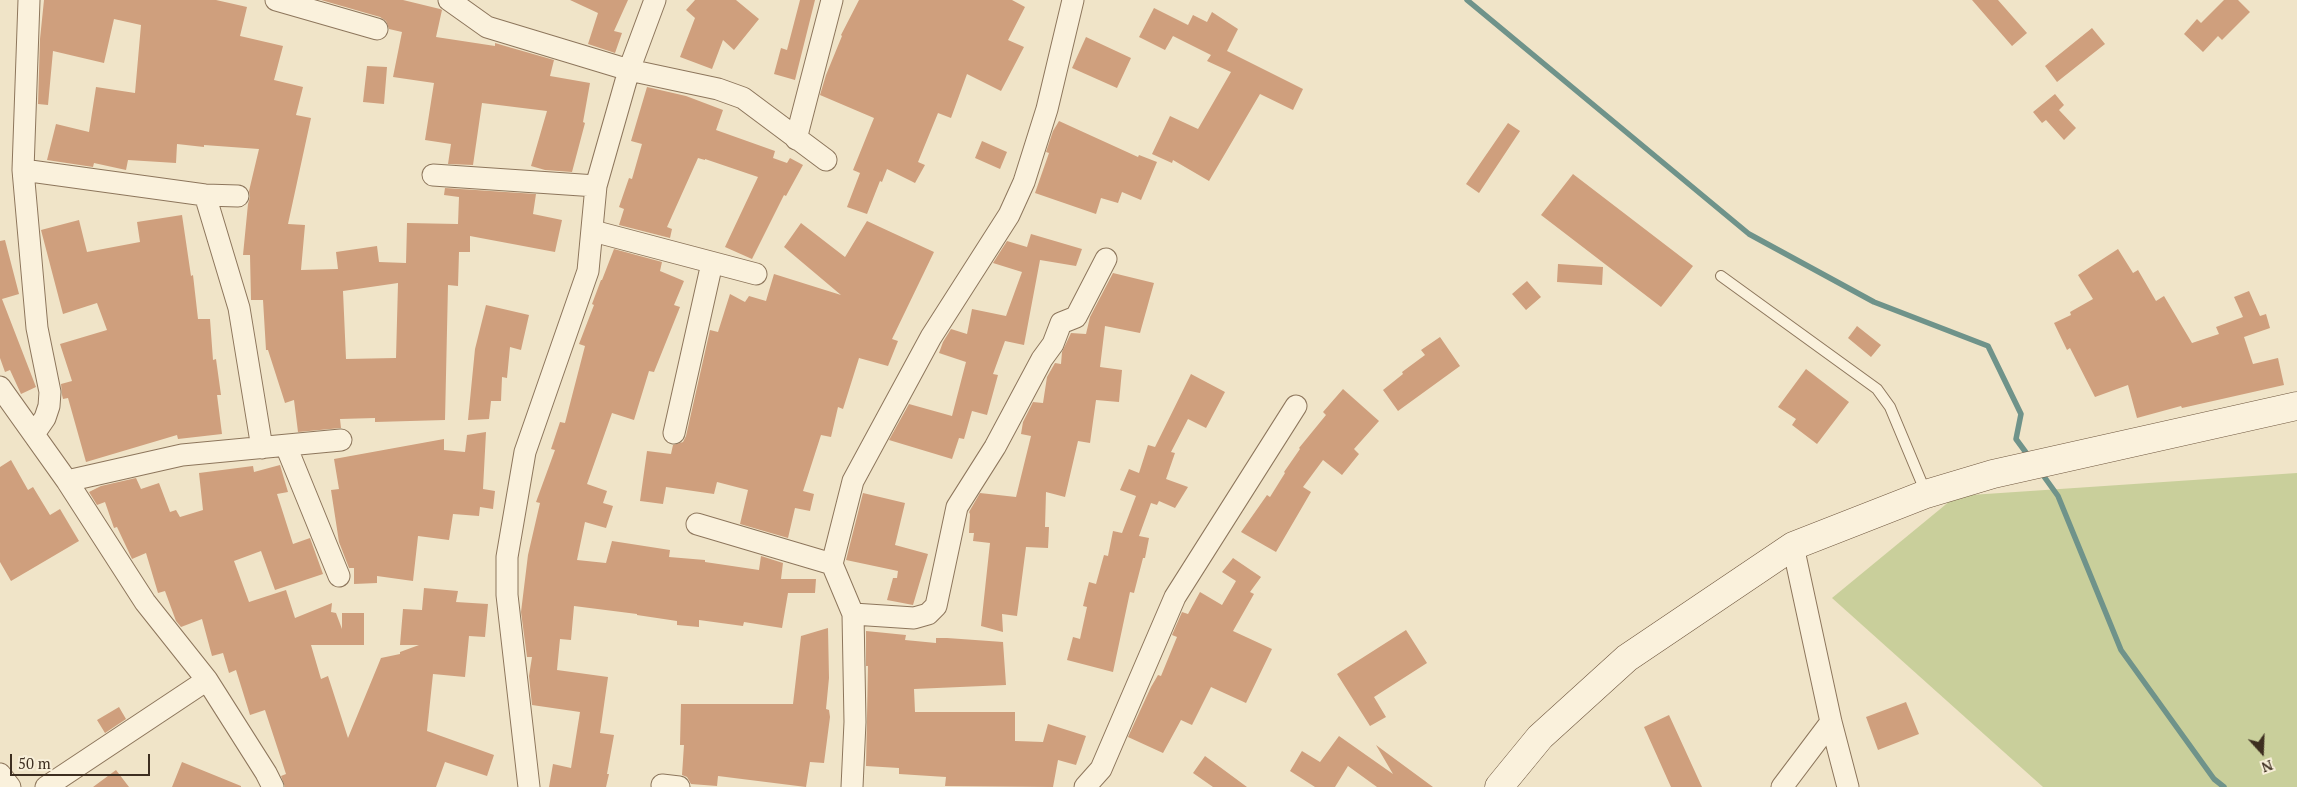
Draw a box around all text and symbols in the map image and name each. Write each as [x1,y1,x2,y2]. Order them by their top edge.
north arrow [2237,727,2287,777]
scale bar [12,744,152,776]
text: 50 m [18,753,51,773]
text: N [2259,756,2276,777]

